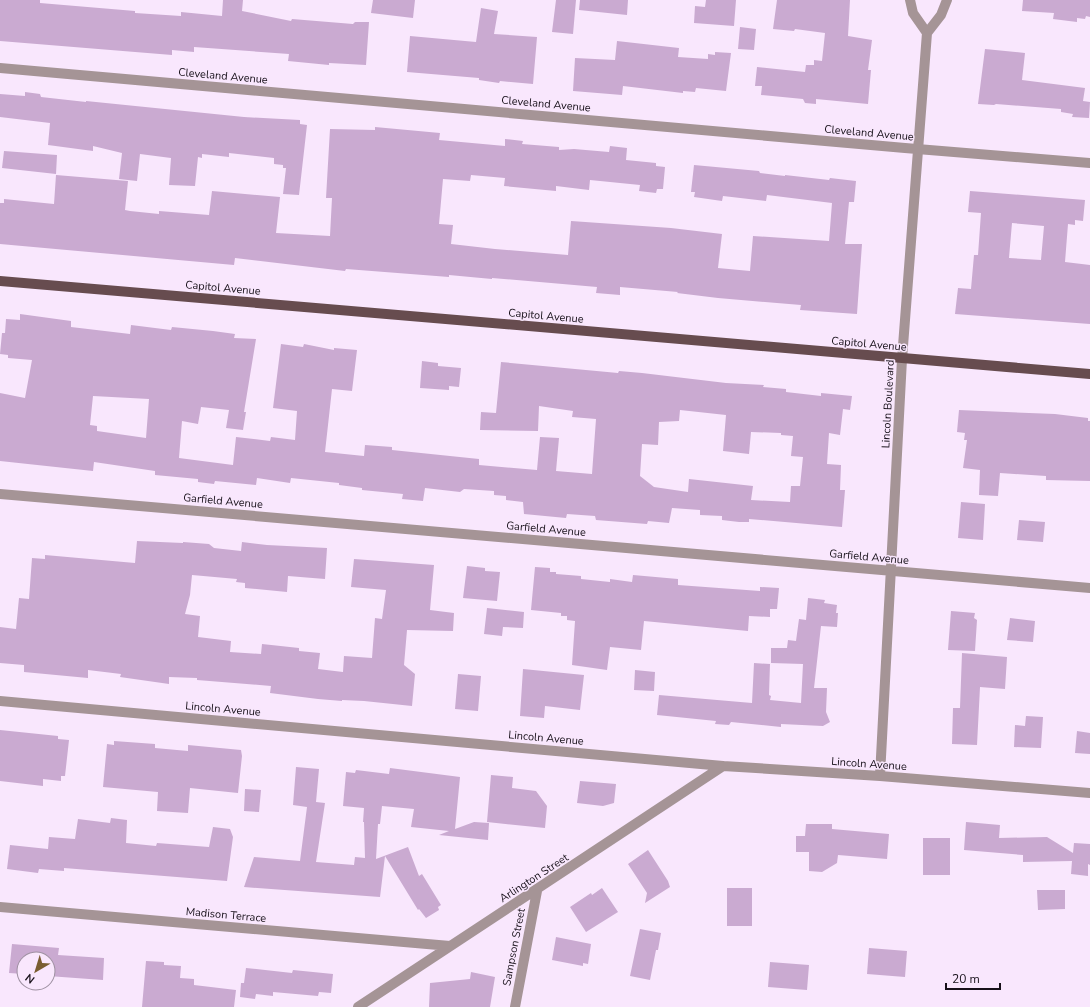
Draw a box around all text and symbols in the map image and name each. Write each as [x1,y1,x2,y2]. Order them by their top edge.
street label: Cleveland Avenue [178,65,269,87]
street label: Cleveland Avenue [501,93,592,115]
street label: Cleveland Avenue [824,122,915,144]
street label: Capitol Avenue [185,277,261,299]
street label: Capitol Avenue [508,305,584,327]
street label: Capitol Avenue [831,333,907,355]
street label: Lincoln Boulevard [878,359,898,449]
street label: Garfield Avenue [183,490,264,512]
street label: Garfield Avenue [506,518,587,540]
street label: Garfield Avenue [829,546,910,568]
street label: Lincoln Avenue [185,698,261,720]
street label: Lincoln Avenue [508,727,584,749]
street label: Lincoln Avenue [831,754,907,774]
street label: Arlington Street [497,850,572,906]
street label: Madison Terrace [185,904,267,926]
street label: Sampson Street [499,907,529,987]
north arrow [16,951,56,991]
scale bar [946,965,1000,991]
text: N [22,970,38,987]
text: 20 m [952,971,980,987]

